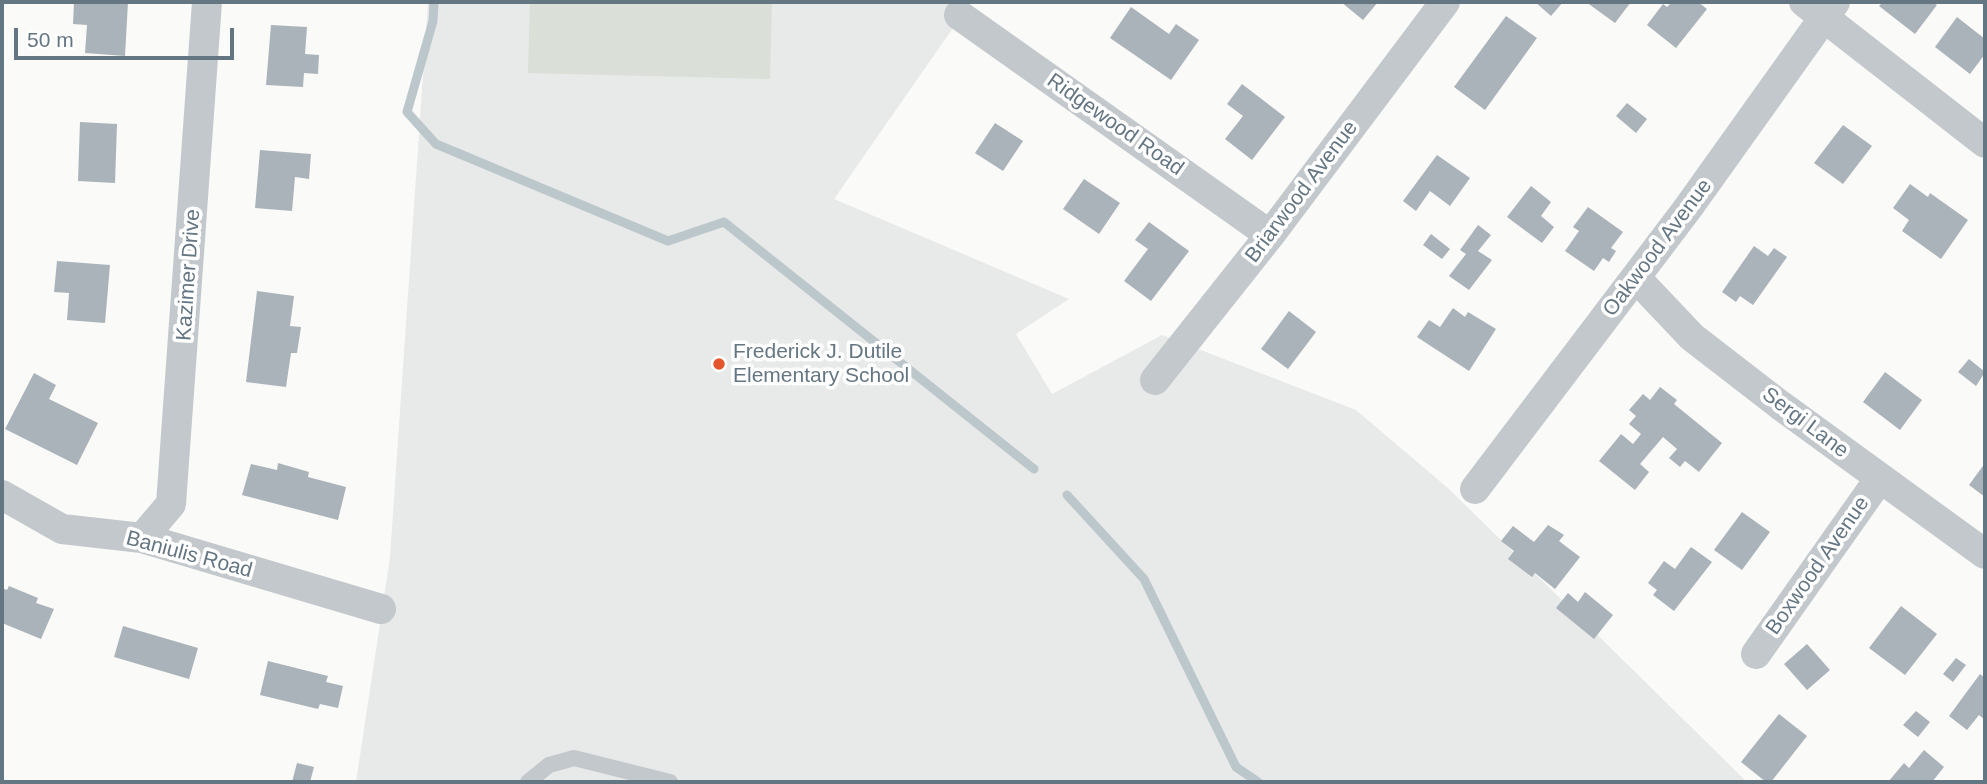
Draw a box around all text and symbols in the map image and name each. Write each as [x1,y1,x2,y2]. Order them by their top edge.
scale bar [18,14,238,58]
text: 50 m [27,28,74,51]
street label: Ridgewood Road [1042,68,1188,182]
street label: Briarwood Avenue [1240,116,1364,268]
street label: Oakwood Avenue [1598,174,1718,322]
street label: Kazimer Drive [172,208,206,342]
place label: Frederick J. Dutile Elementary School [733,339,909,389]
marker: Frederick J. Dutile Elementary School [711,356,727,372]
street label: Sergi Lane [1757,382,1853,464]
street label: Boxwood Avenue [1761,492,1875,640]
street label: Baniulis Road [123,526,255,584]

